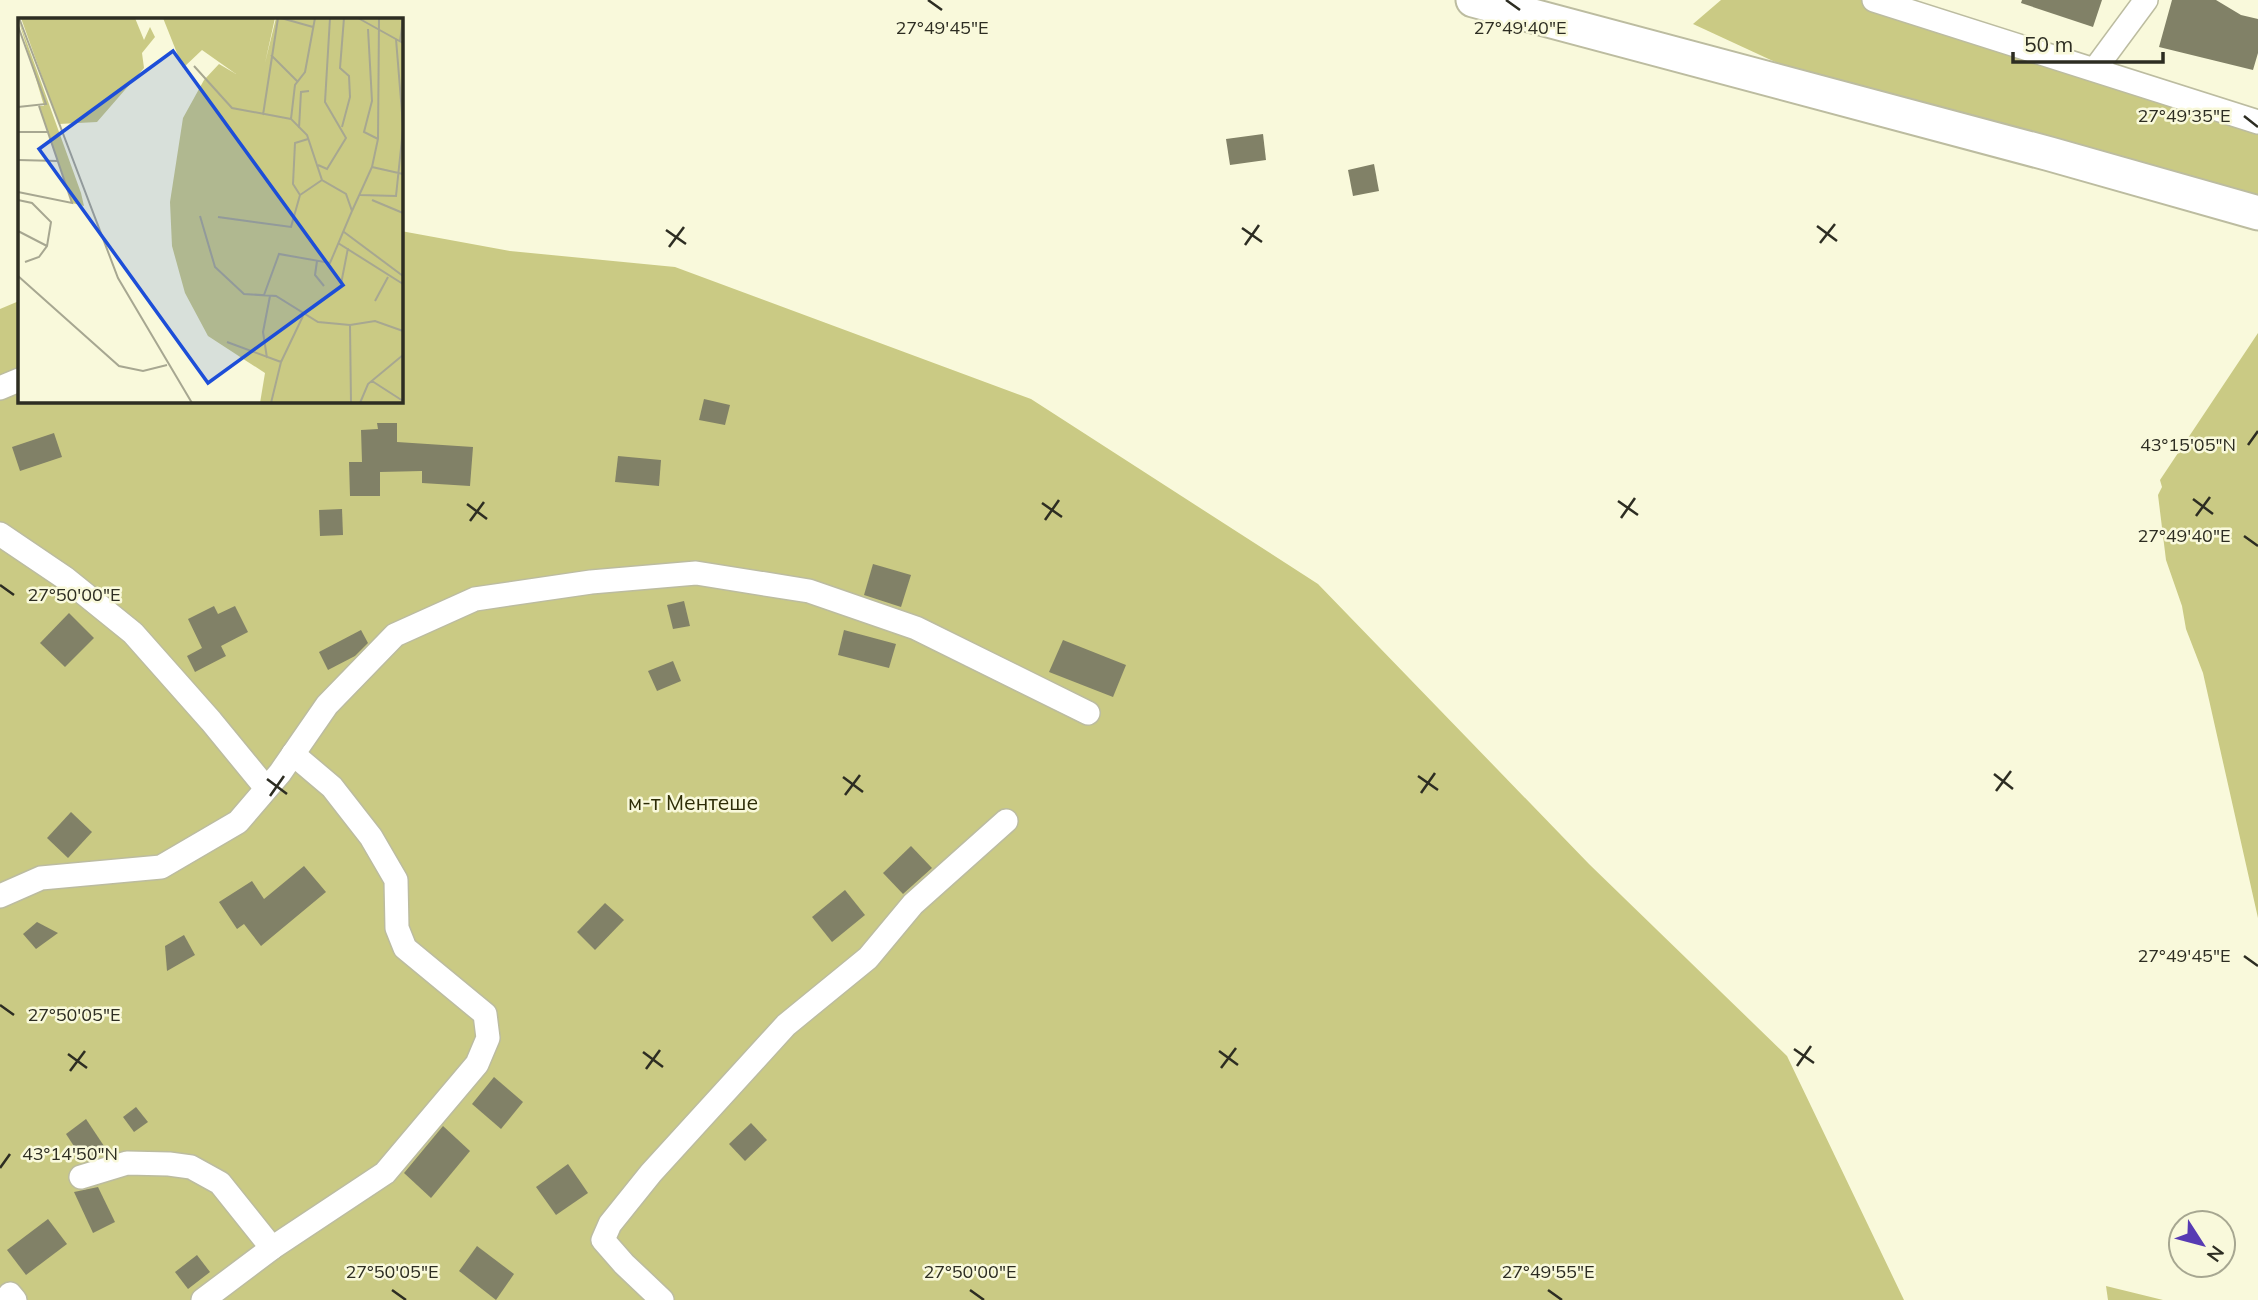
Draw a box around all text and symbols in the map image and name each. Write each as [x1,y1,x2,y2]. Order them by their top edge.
text: 27°49'45"E [895,16,989,39]
text: 27°49'40"E [1473,16,1567,39]
inset map [18,18,402,402]
scale bar [2013,21,2164,65]
text: 50 m [2024,31,2073,57]
text: 27°49'35"E [2137,104,2231,127]
text: 43°15'05"N [2140,433,2236,456]
text: 27°49'40"E [2137,524,2231,547]
text: 27°50'00"E [27,583,121,606]
park label: м-т Ментeше [628,789,758,815]
text: 27°49'45"E [2137,944,2231,967]
text: 27°50'05"E [27,1003,121,1026]
text: 43°14'50"N [22,1142,118,1165]
north arrow [2167,1209,2237,1279]
text: N [2202,1241,2230,1267]
text: 27°50'05"E [345,1260,439,1283]
text: 27°50'00"E [923,1260,1017,1283]
text: 27°49'55"E [1501,1260,1595,1283]

